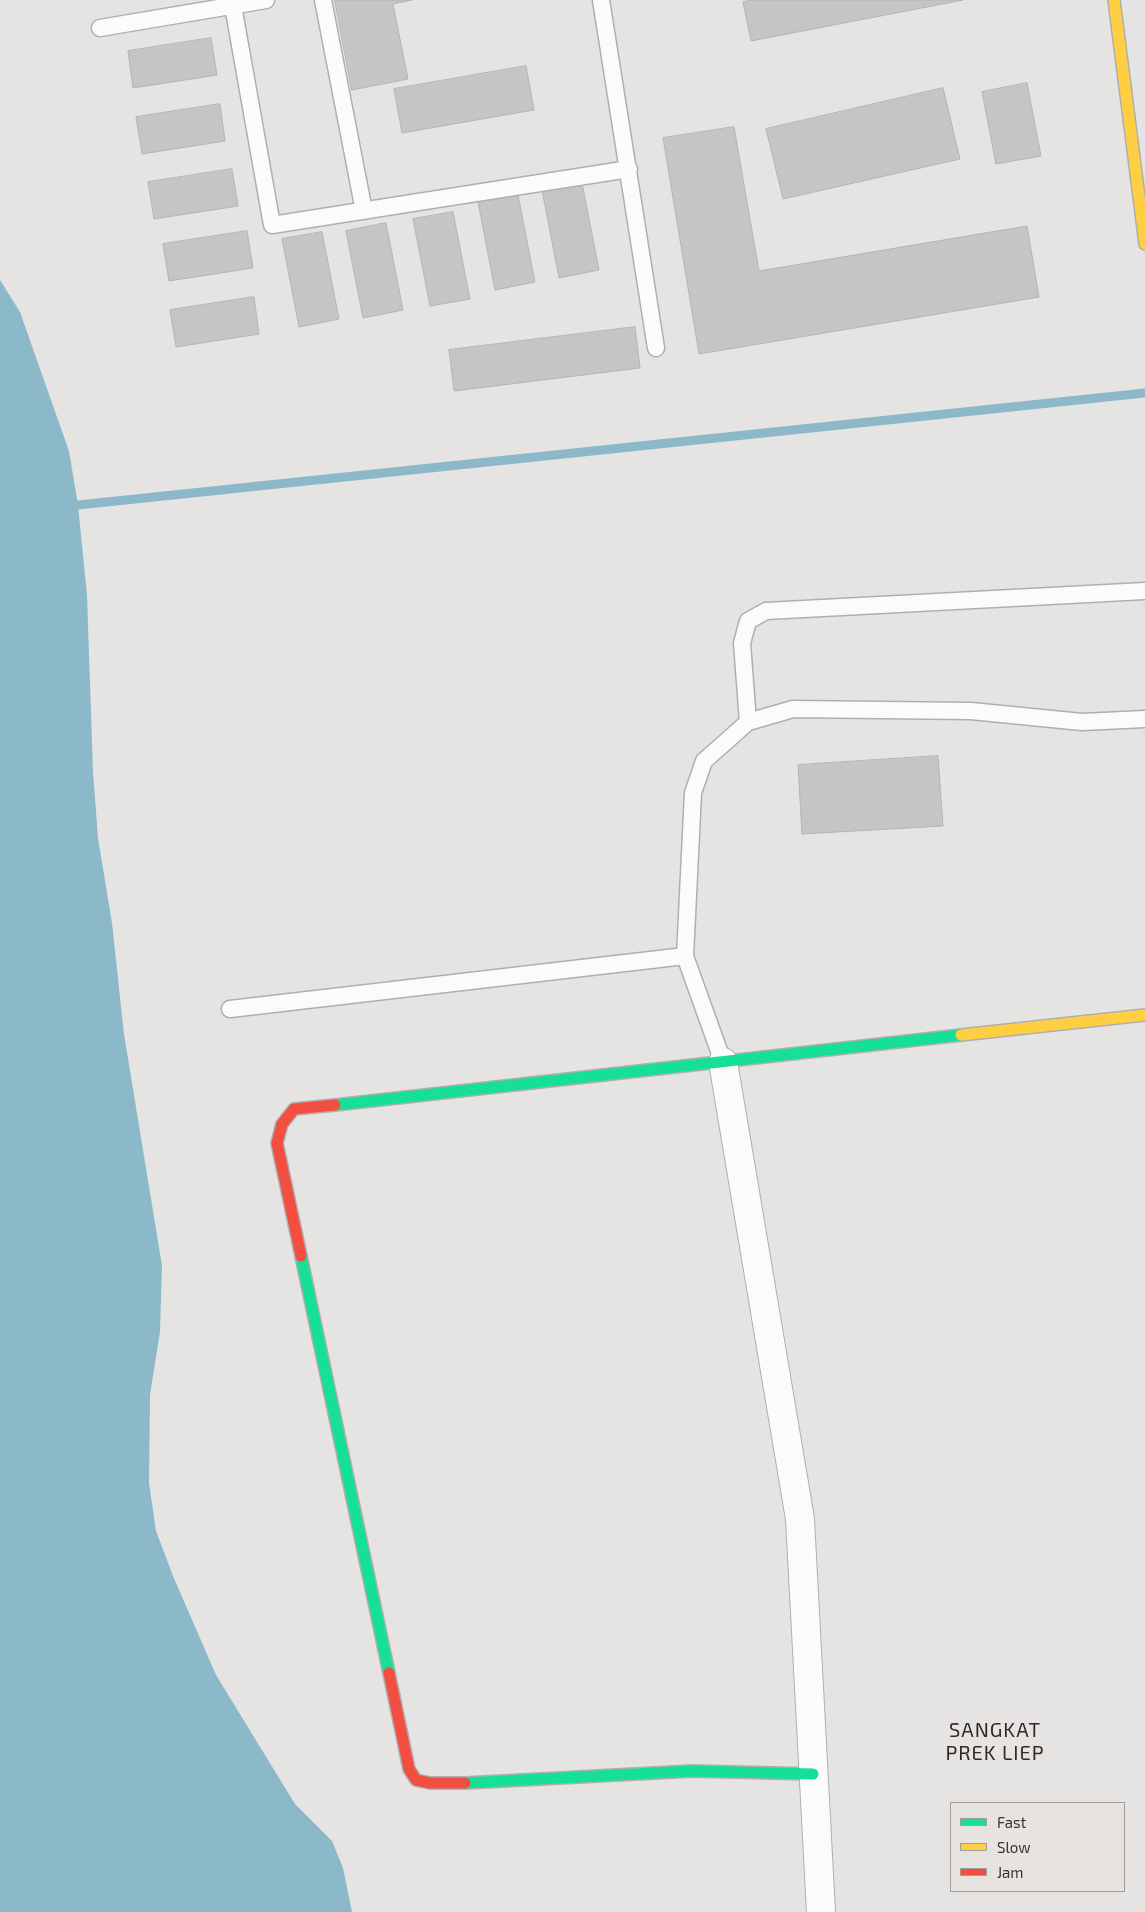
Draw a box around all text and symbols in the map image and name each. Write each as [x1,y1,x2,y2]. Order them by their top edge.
district label: SANGKAT PREK LIEP [944,1718,1046,1765]
legend [950,1802,1125,1892]
text: Fast [997,1813,1026,1831]
text: Slow [997,1838,1031,1856]
text: Jam [997,1863,1023,1881]

